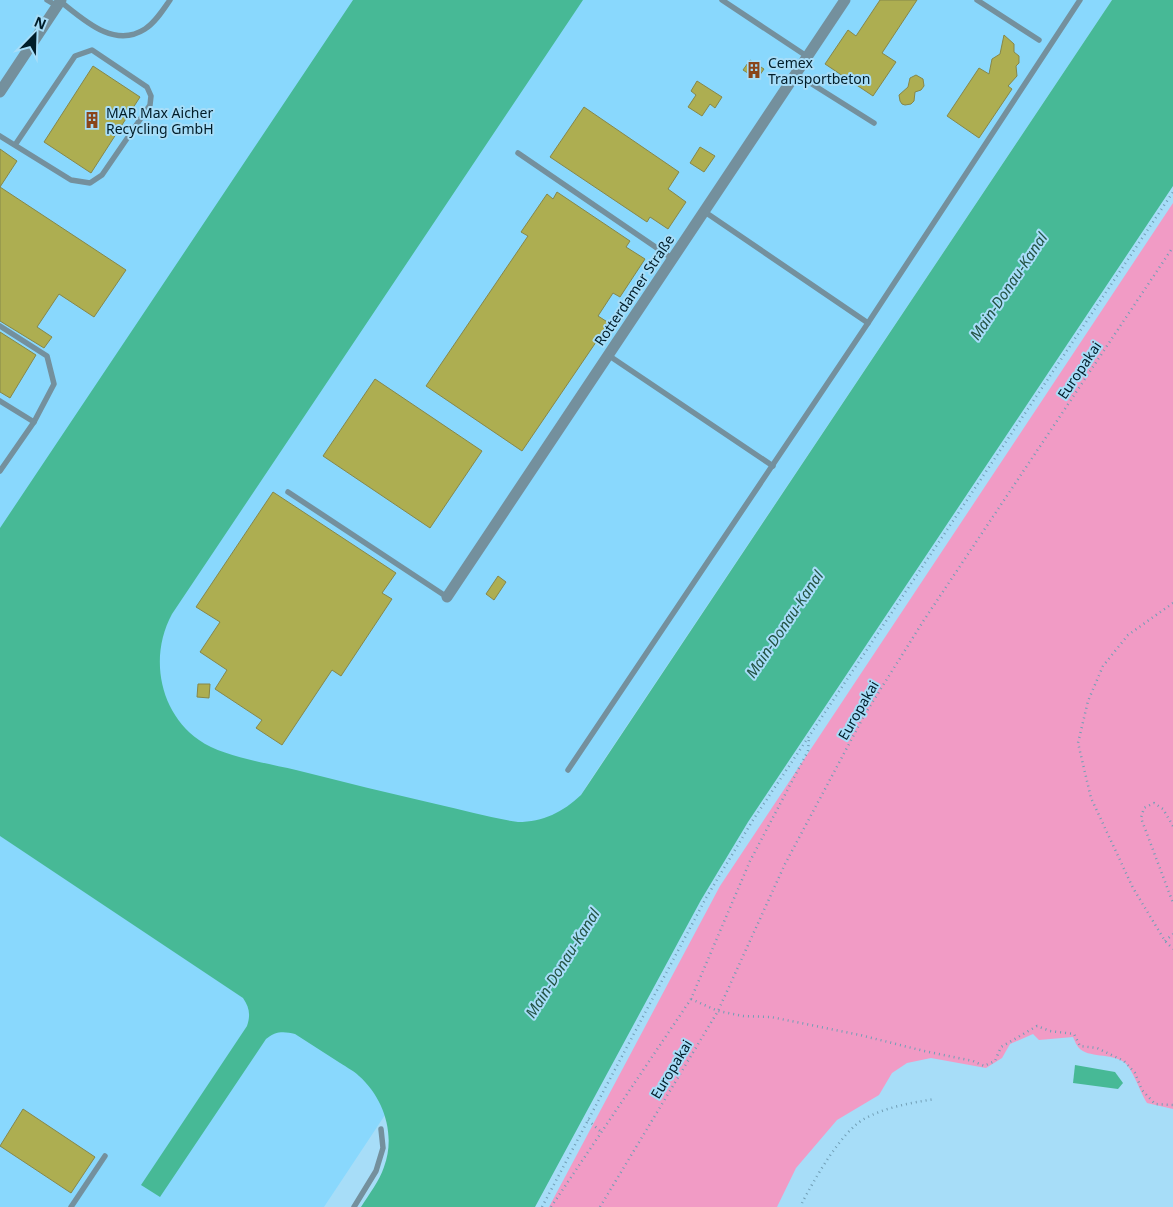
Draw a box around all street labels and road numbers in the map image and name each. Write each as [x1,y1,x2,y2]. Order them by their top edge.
street label: Rotterdamer Straße [590,231,678,349]
street label: Europakai [1053,337,1105,403]
street label: Europakai [833,677,883,743]
street label: Europakai [646,1036,696,1102]

